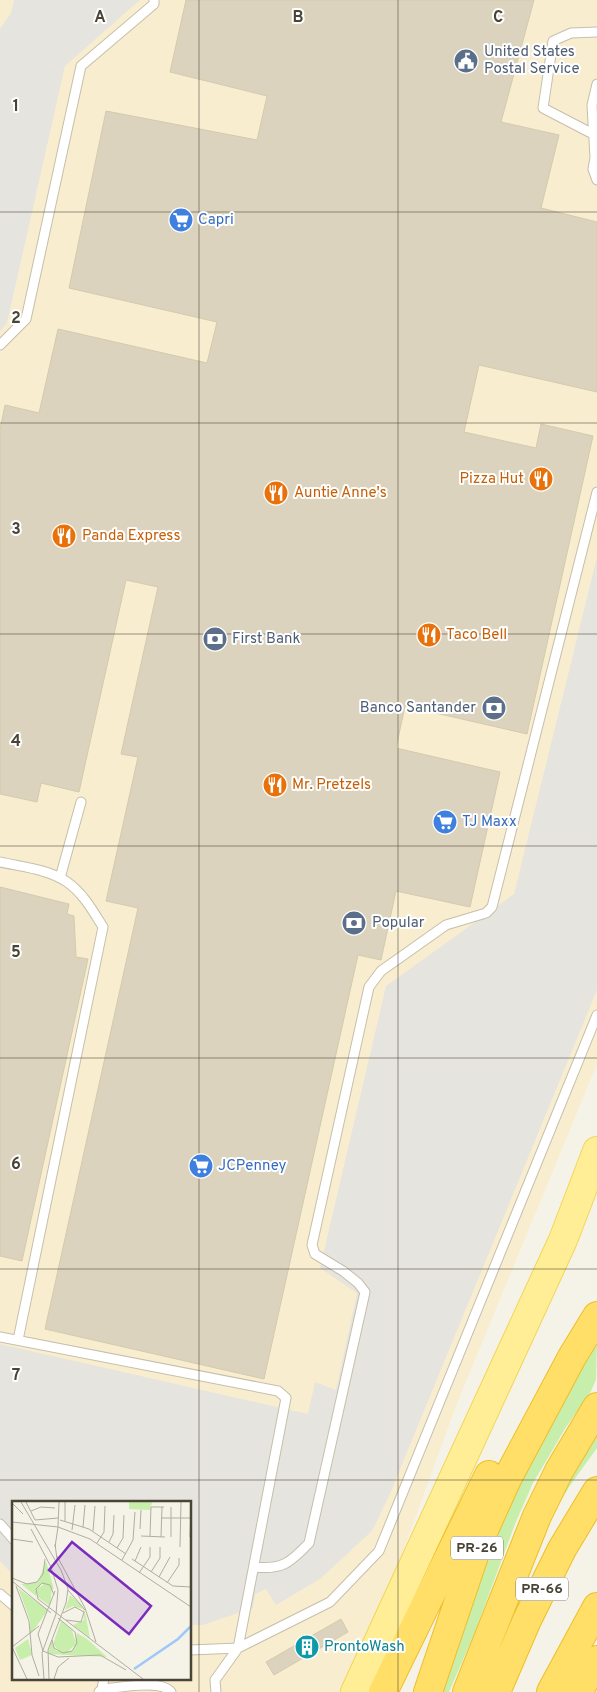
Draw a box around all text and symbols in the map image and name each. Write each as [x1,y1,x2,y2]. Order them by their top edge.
text: A [94,8,106,28]
text: B [292,8,304,28]
text: C [493,8,503,28]
place label: United States Postal Service [484,43,580,79]
public building icon: United States Postal Service [453,48,479,74]
text: 1 [13,97,19,117]
supermarket icon: Capri [168,207,194,233]
place label: Capri [198,211,234,230]
text: 2 [11,309,21,329]
restaurant icon: Pizza Hut [528,466,554,492]
place label: Pizza Hut [460,470,524,489]
restaurant icon: Auntie Anne's [263,480,289,506]
place label: Auntie Anne's [294,484,387,503]
text: 3 [11,520,21,540]
restaurant icon: Panda Express [51,523,77,549]
place label: Panda Express [82,527,180,546]
restaurant icon: Taco Bell [416,622,442,648]
bank icon: First Bank [202,626,228,652]
place label: Taco Bell [446,626,507,645]
place label: First Bank [232,630,301,649]
bank icon: Banco Santander [481,695,507,721]
place label: Banco Santander [360,699,476,718]
text: 4 [11,732,21,752]
restaurant icon: Mr. Pretzels [262,772,288,798]
place label: Mr. Pretzels [292,776,371,795]
supermarket icon: TJ Maxx [432,809,458,835]
place label: TJ Maxx [462,813,517,832]
bank icon: Popular [341,910,367,936]
place label: Popular [372,914,425,933]
text: 5 [11,943,21,963]
supermarket icon: JCPenney [188,1153,214,1179]
text: 6 [11,1155,21,1175]
place label: JCPenney [218,1157,287,1176]
text: 7 [12,1366,20,1386]
inset map [12,1501,191,1680]
road number: PR-26 [451,1536,503,1560]
road number: PR-66 [516,1578,568,1600]
building icon: ProntoWash [294,1634,320,1660]
place label: ProntoWash [324,1638,405,1657]

